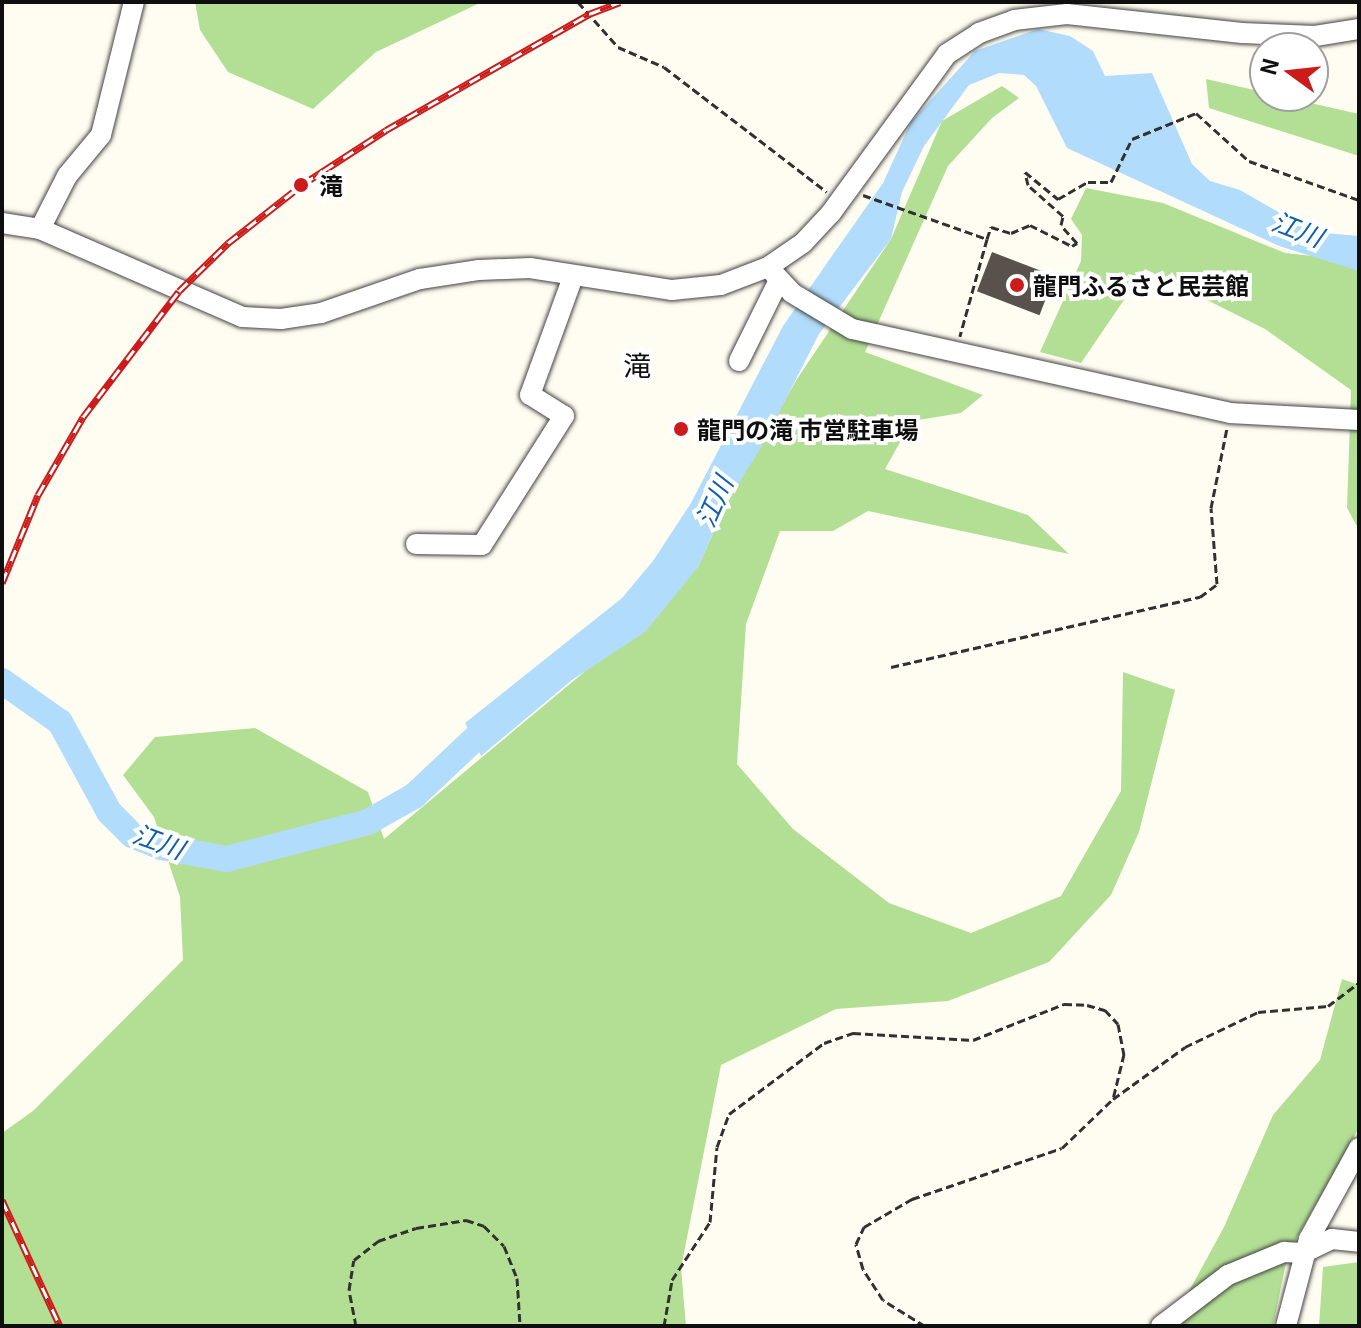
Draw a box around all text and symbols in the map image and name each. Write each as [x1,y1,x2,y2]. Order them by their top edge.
north arrow [1249,32,1329,112]
text: N [1250,54,1285,78]
place label: 滝 [319,171,343,199]
marker: 滝 [290,174,312,196]
water label: 江川 [1268,204,1328,252]
place label: 龍門ふるさと民芸館 [1033,271,1249,299]
marker: 龍門ふるさと民芸館 [1008,276,1026,294]
district label: 滝 [623,347,651,381]
place label: 龍門の滝 市営駐車場 [697,415,918,443]
marker: 龍門の滝 市営駐車場 [672,420,690,438]
water label: 江川 [688,471,738,531]
water label: 江川 [129,816,189,864]

